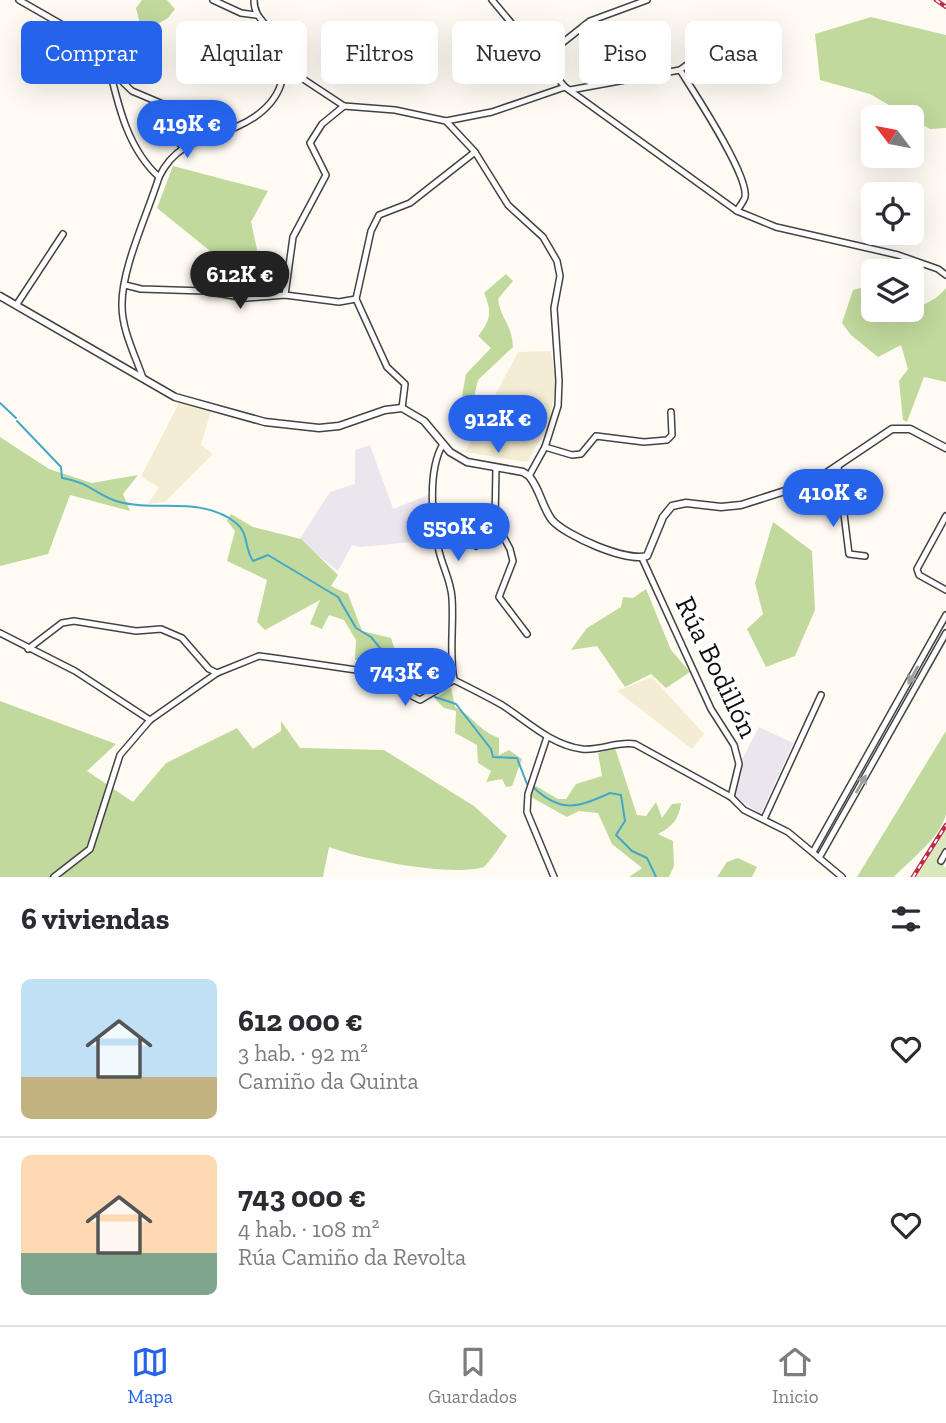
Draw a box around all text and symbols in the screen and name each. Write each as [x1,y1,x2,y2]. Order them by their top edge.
chip: Comprar [21,21,162,84]
chip: Alquilar [176,21,307,84]
chip: Filtros [321,21,438,84]
chip: Nuevo [452,21,565,84]
chip: Piso [579,21,671,84]
chip: Casa [685,21,782,84]
pin: 419K € [130,100,244,160]
north arrow [861,105,924,168]
map controls [861,105,924,322]
text: 419K € [153,109,221,137]
button: locate [861,182,924,245]
pin: 612K € [183,252,297,311]
button: layers [861,259,924,322]
text: 612K € [206,260,274,288]
pin: 912K € [441,396,555,455]
text: 912K € [464,404,532,432]
pin: 410K € [776,470,890,529]
text: 410K € [798,478,868,506]
pin: 550K € [401,504,515,563]
text: 550K € [423,512,493,540]
street label: Rúa Bodillón [669,591,765,743]
pin: 743K € [348,648,462,708]
text: 743K € [370,657,440,685]
one-way arrow [907,665,919,684]
one-way arrow [855,774,867,793]
icon: filters [887,900,925,938]
text: 6 viviendas [21,901,169,937]
text: 612 000 € [238,1003,363,1039]
icon: home [77,1007,161,1091]
icon: heart [887,1030,925,1068]
text: 3 hab. · 92 m² [238,1039,368,1067]
text: Camiño da Quinta [238,1067,419,1095]
text: 743 000 € [238,1179,366,1215]
icon: home [77,1183,161,1267]
icon: heart [887,1206,925,1244]
text: 4 hab. · 108 m² [238,1215,380,1243]
text: Rúa Camiño da Revolta [238,1243,466,1271]
tab: Mapa [128,1343,173,1408]
tab: Guardados [428,1343,517,1408]
tab: Inicio [772,1343,818,1408]

